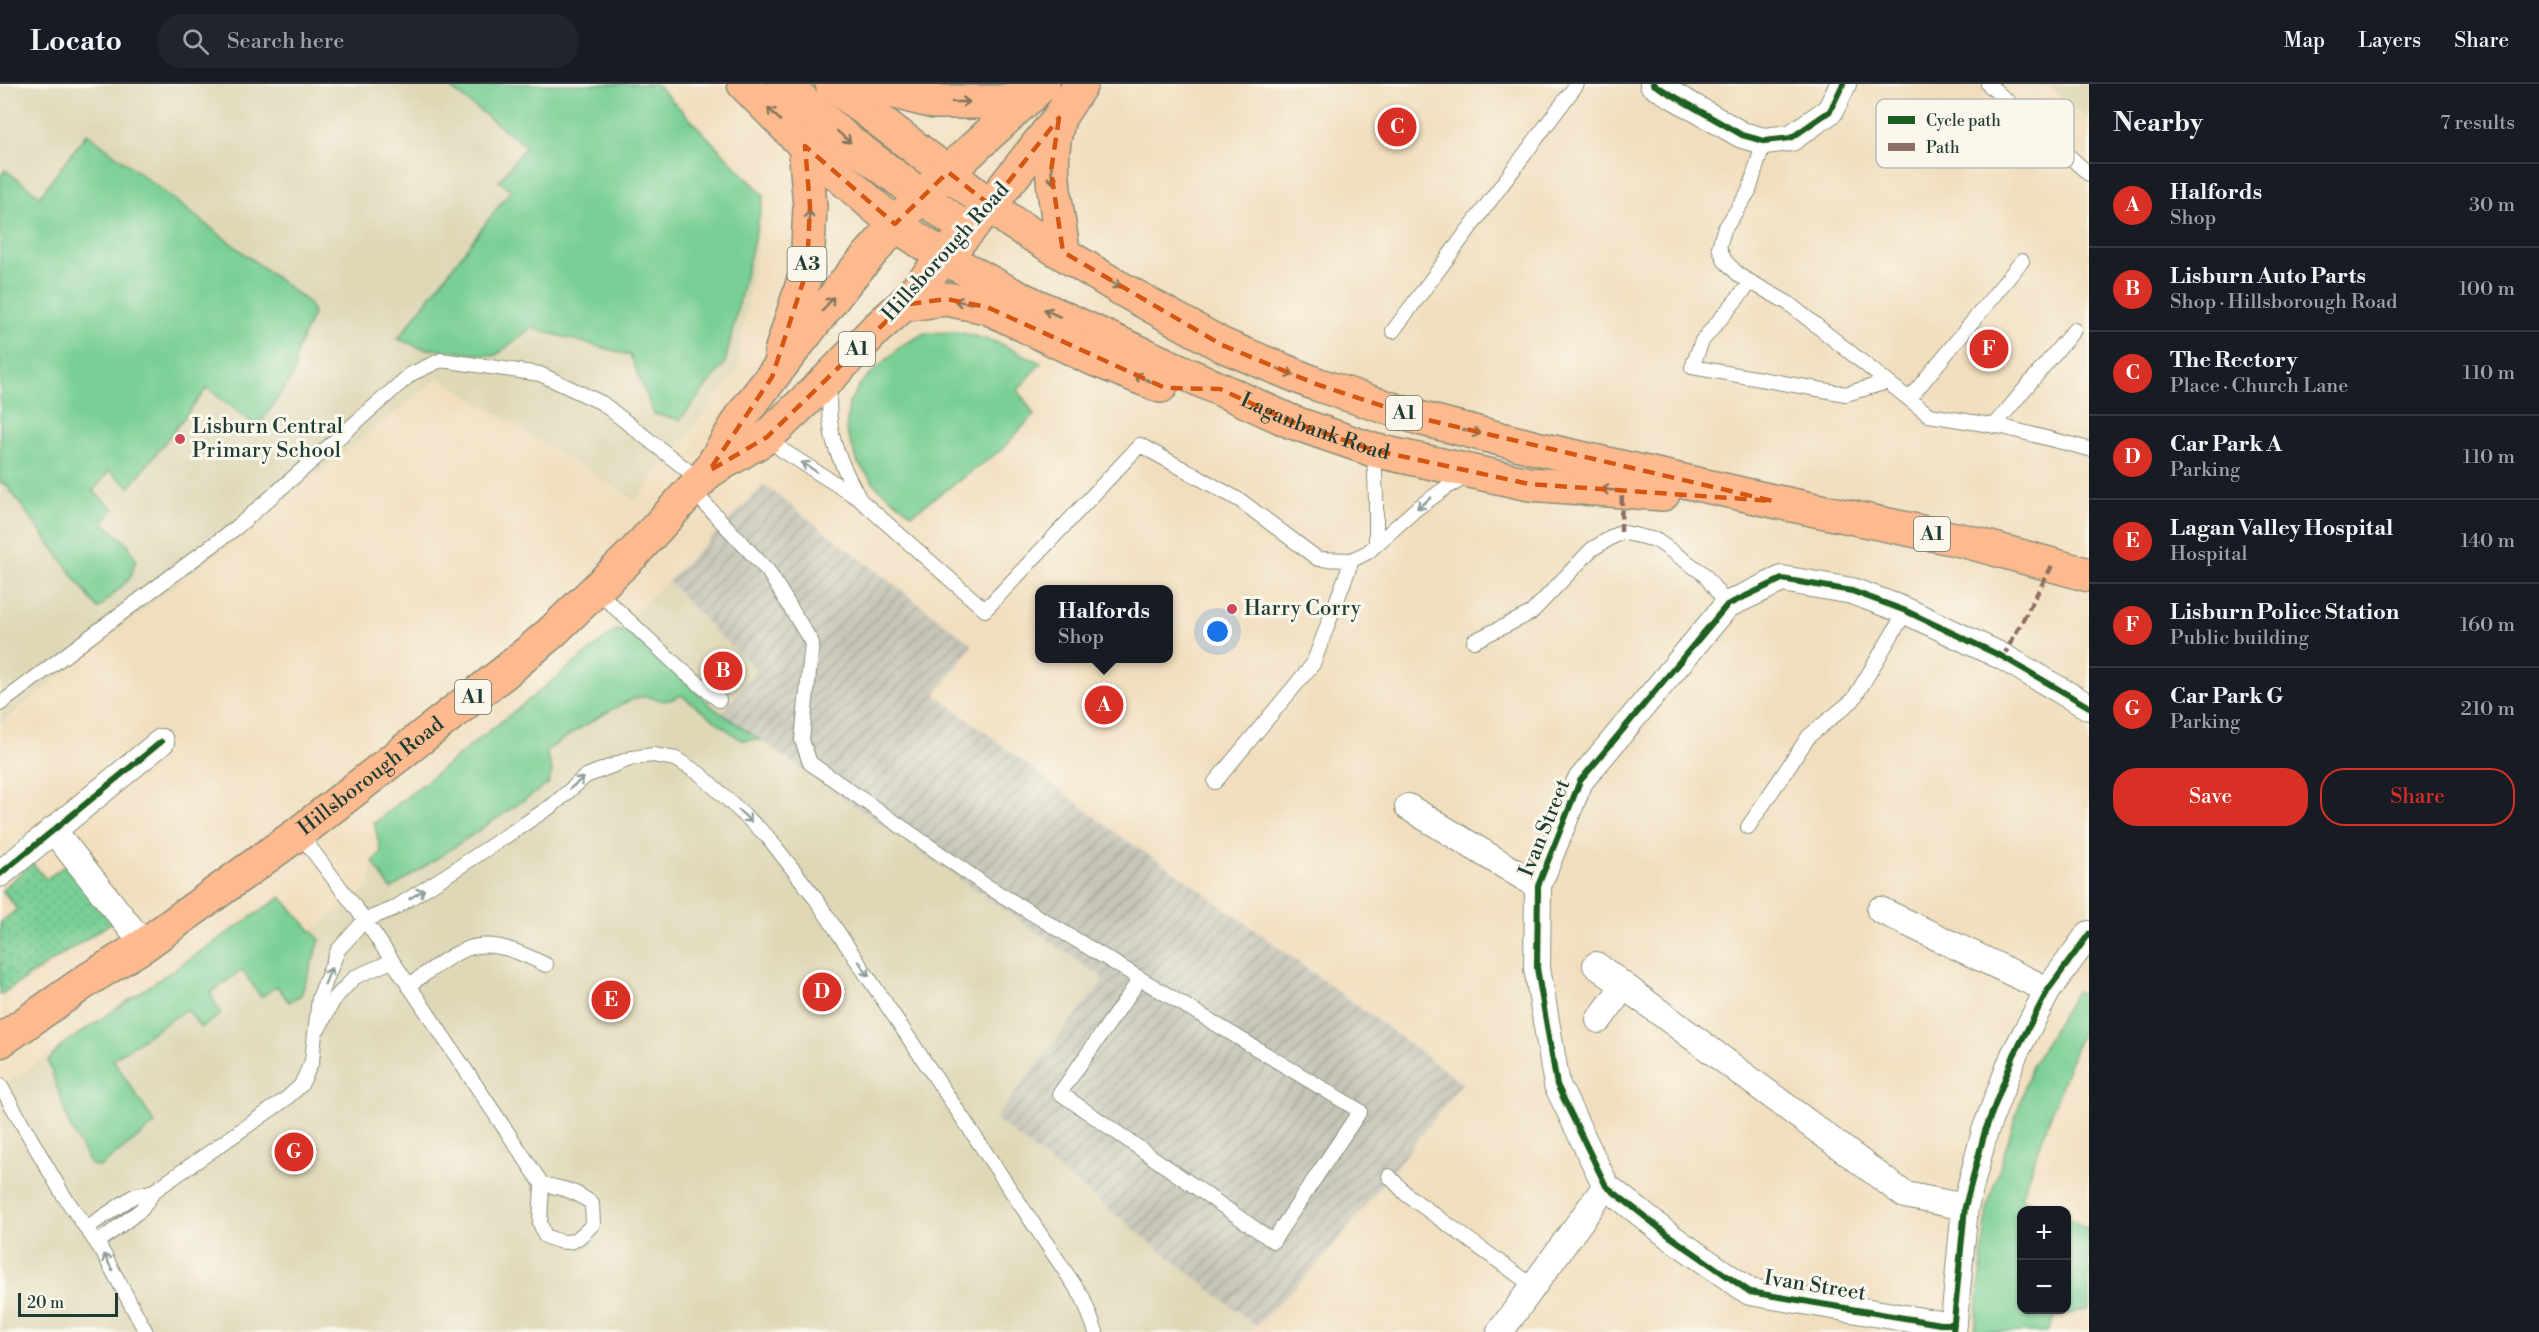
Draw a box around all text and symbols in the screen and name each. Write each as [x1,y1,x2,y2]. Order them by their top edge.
search box [158,14,578,68]
text: Locato [30,24,122,59]
icon: search [179,25,212,58]
text: Search here [227,28,344,55]
text: Map [2284,28,2325,54]
text: Layers [2358,28,2421,54]
text: Share [2454,28,2509,54]
one-way arrow [950,96,970,108]
legend [1876,99,2074,168]
pin: C [1378,104,1416,150]
one-way arrow [767,107,781,122]
text: Nearby [2113,107,2203,139]
text: Cycle path [1926,111,2001,131]
text: 7 results [2440,111,2515,136]
one-way arrow [836,130,851,144]
text: Path [1926,138,1960,158]
one-way arrow [1047,165,1058,185]
street label: Hillsborough Road [877,177,1015,327]
text: Halfords [2170,179,2262,206]
text: A [2125,193,2140,218]
text: 30 m [2469,193,2515,218]
text: Shop [2170,206,2216,231]
one-way arrow [804,209,815,229]
road number: A3 [788,247,826,281]
text: Lisburn Auto Parts [2170,263,2366,290]
text: B [2125,277,2140,302]
text: 100 m [2459,277,2515,302]
one-way arrow [1104,278,1121,290]
text: Shop · Hillsborough Road [2170,290,2397,315]
one-way arrow [822,296,835,312]
one-way arrow [954,297,974,308]
one-way arrow [1043,306,1061,318]
pin: F [1970,326,2008,372]
road number: A1 [839,332,875,366]
text: The Rectory [2170,347,2298,374]
text: C [2125,361,2140,386]
text: 110 m [2463,361,2515,386]
one-way arrow [1277,367,1295,378]
one-way arrow [1133,372,1152,383]
text: Place · Church Lane [2170,374,2348,399]
street label: Laganbank Road [1236,387,1392,466]
road number: A1 [1386,396,1422,430]
place label: Lisburn Central Primary School [192,414,343,464]
one-way arrow [1462,426,1481,438]
text: Car Park A [2170,431,2282,458]
marker: Lisburn Central Primary School [173,432,187,446]
text: D [2125,445,2140,470]
text: 110 m [2463,445,2515,470]
text: Parking [2170,458,2240,483]
one-way arrow [801,460,818,472]
one-way arrow [1600,484,1620,495]
one-way arrow [1417,497,1433,510]
text: Lagan Valley Hospital [2170,515,2393,542]
road number: A1 [1914,517,1950,551]
text: E [2126,529,2139,554]
text: 140 m [2460,529,2515,554]
text: Hospital [2170,542,2247,567]
popup [1035,585,1173,663]
place label: Harry Corry [1244,596,1362,622]
text: Halfords [1058,598,1150,625]
text: Lisburn Police Station [2170,599,2399,626]
marker: Harry Corry [1225,602,1239,616]
text: F [2125,613,2140,638]
text: 160 m [2460,613,2515,638]
your location [1203,617,1232,646]
text: Shop [1058,625,1104,650]
text: Public building [2170,626,2309,651]
pin: B [704,648,742,694]
road number: A1 [455,680,491,714]
pin: A [1084,682,1124,728]
text: Car Park G [2170,683,2284,710]
text: G [2125,697,2140,722]
text: 210 m [2460,697,2515,722]
text: Parking [2170,710,2240,735]
street label: Hillsborough Road [293,711,450,842]
button: Save [2113,768,2308,826]
button: Share [2320,768,2515,826]
street label: Ivan Street [1514,775,1577,881]
one-way arrow [568,777,584,790]
one-way arrow [737,809,752,823]
one-way arrow [408,888,425,900]
one-way arrow [858,960,870,977]
one-way arrow [323,967,334,986]
pin: D [802,970,842,1014]
pin: E [592,978,630,1022]
pin: G [274,1130,314,1174]
map controls [2017,1206,2071,1314]
button: + [2017,1206,2071,1260]
one-way arrow [102,1254,114,1271]
button: − [2017,1260,2071,1314]
street label: Ivan Street [1762,1265,1868,1307]
scale bar [18,1290,118,1318]
text: 20 m [27,1293,64,1313]

